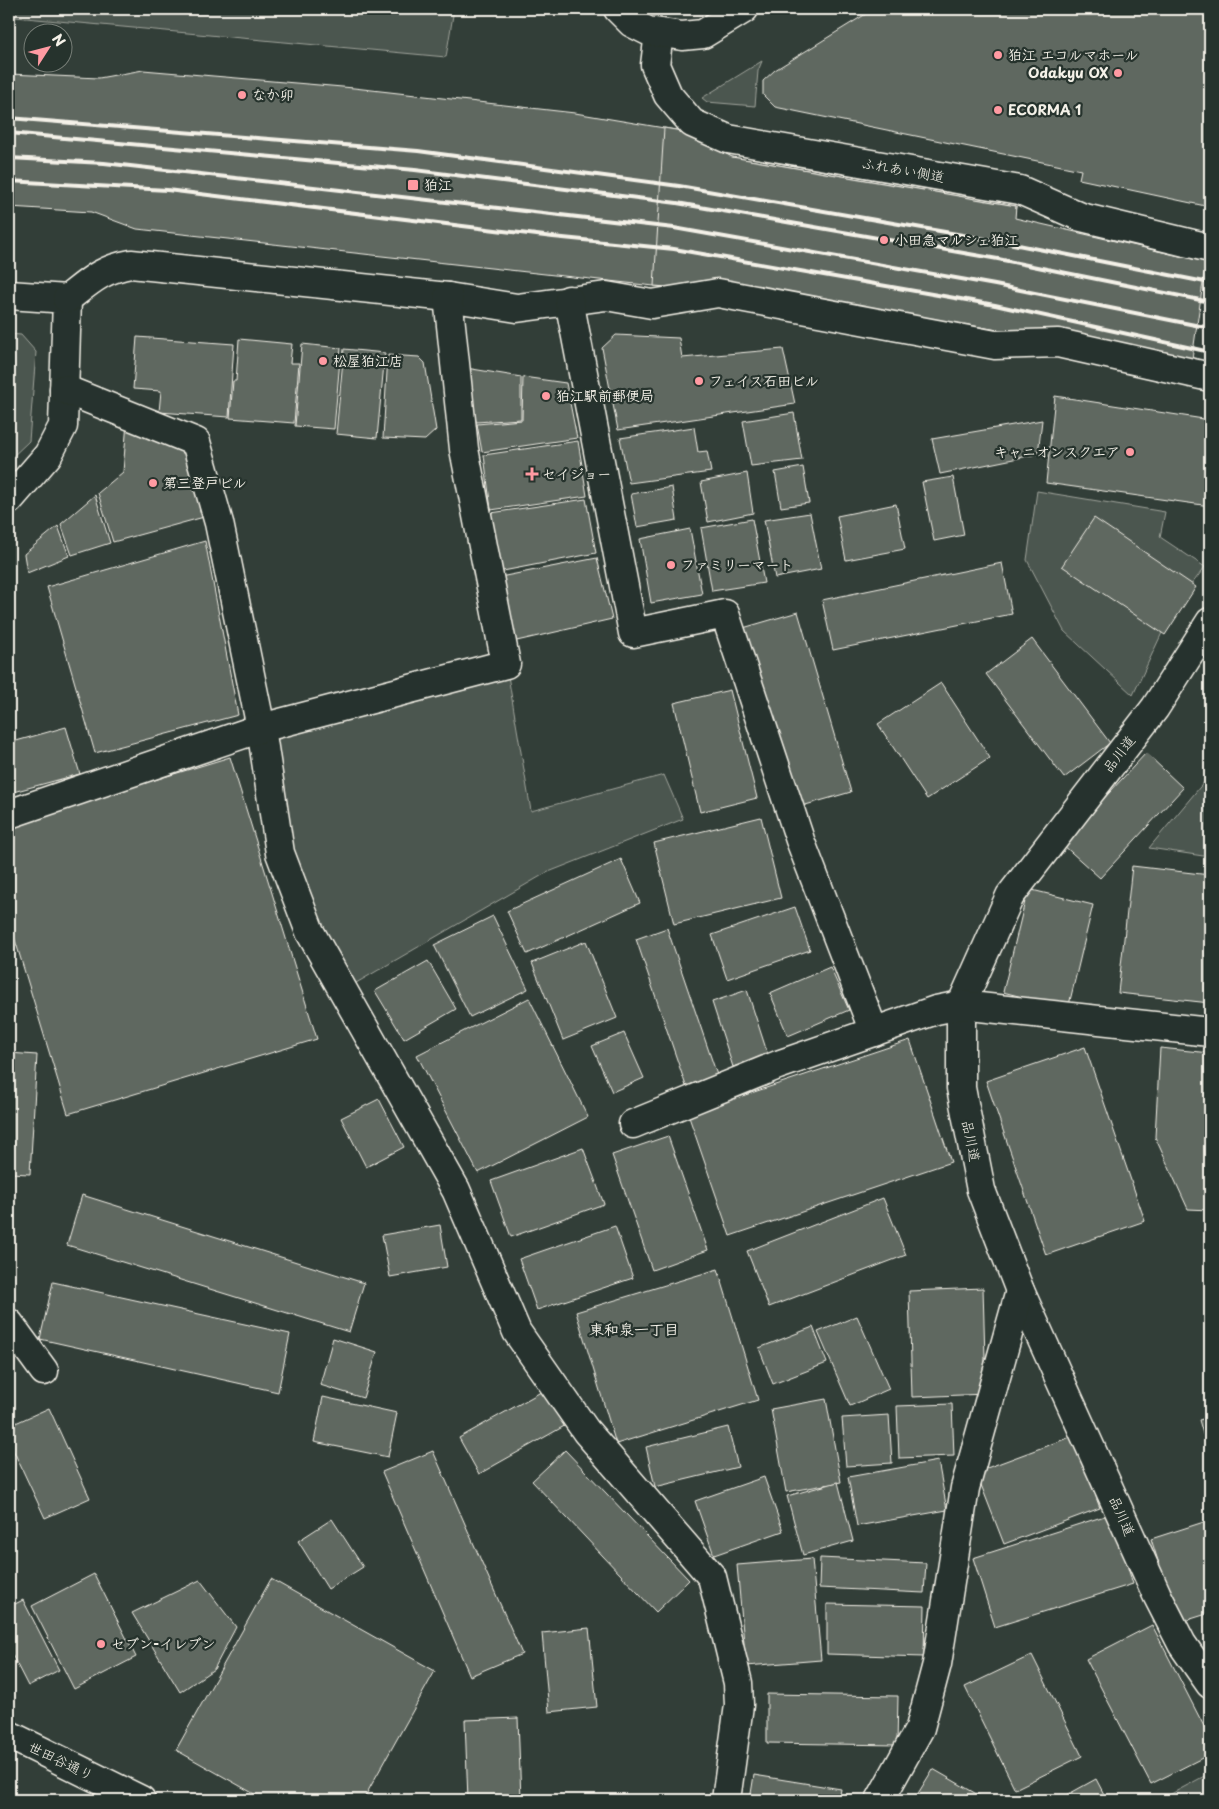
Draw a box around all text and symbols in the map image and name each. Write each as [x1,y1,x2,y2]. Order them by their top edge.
north arrow [22,22,72,72]
text: N [47,29,71,51]
place label: 狛江 エコルマホール [1008,44,1139,65]
marker: 狛江 エコルマホール [992,49,1004,61]
place label: Odakyu OX [1028,62,1109,83]
marker: Odakyu OX [1112,67,1124,79]
place label: なか卯 [252,84,294,105]
marker: なか卯 [236,89,248,101]
place label: ECORMA 1 [1008,99,1081,120]
marker: ECORMA 1 [992,104,1004,116]
street label: ふれあい側道 [860,152,946,187]
place label: 狛江 [424,174,452,195]
marker: 狛江 [406,178,420,192]
place label: 小田急マルシェ狛江 [894,229,1019,250]
marker: 小田急マルシェ狛江 [878,234,890,246]
place label: 松屋狛江店 [333,350,403,371]
marker: 松屋狛江店 [317,355,329,367]
place label: フェイス石田ビル [709,370,819,391]
marker: フェイス石田ビル [693,375,705,387]
place label: 狛江駅前郵便局 [556,385,654,406]
marker: 狛江駅前郵便局 [540,390,552,402]
place label: キャニオンスクエア [994,441,1120,462]
marker: キャニオンスクエア [1124,446,1136,458]
place label: セイジョー [542,463,611,484]
marker: セイジョー [526,468,538,480]
place label: 第三登戸ビル [163,472,247,493]
marker: 第三登戸ビル [147,477,159,489]
place label: ファミリーマート [681,554,794,575]
marker: ファミリーマート [665,559,677,571]
street label: 品川道 [1097,731,1140,777]
street label: 品川道 [957,1118,986,1164]
district label: 東和泉一丁目 [589,1317,679,1340]
street label: 品川道 [1104,1492,1141,1539]
place label: セブン-イレブン [111,1633,216,1654]
marker: セブン-イレブン [95,1638,107,1650]
street label: 世田谷通り [25,1736,97,1785]

